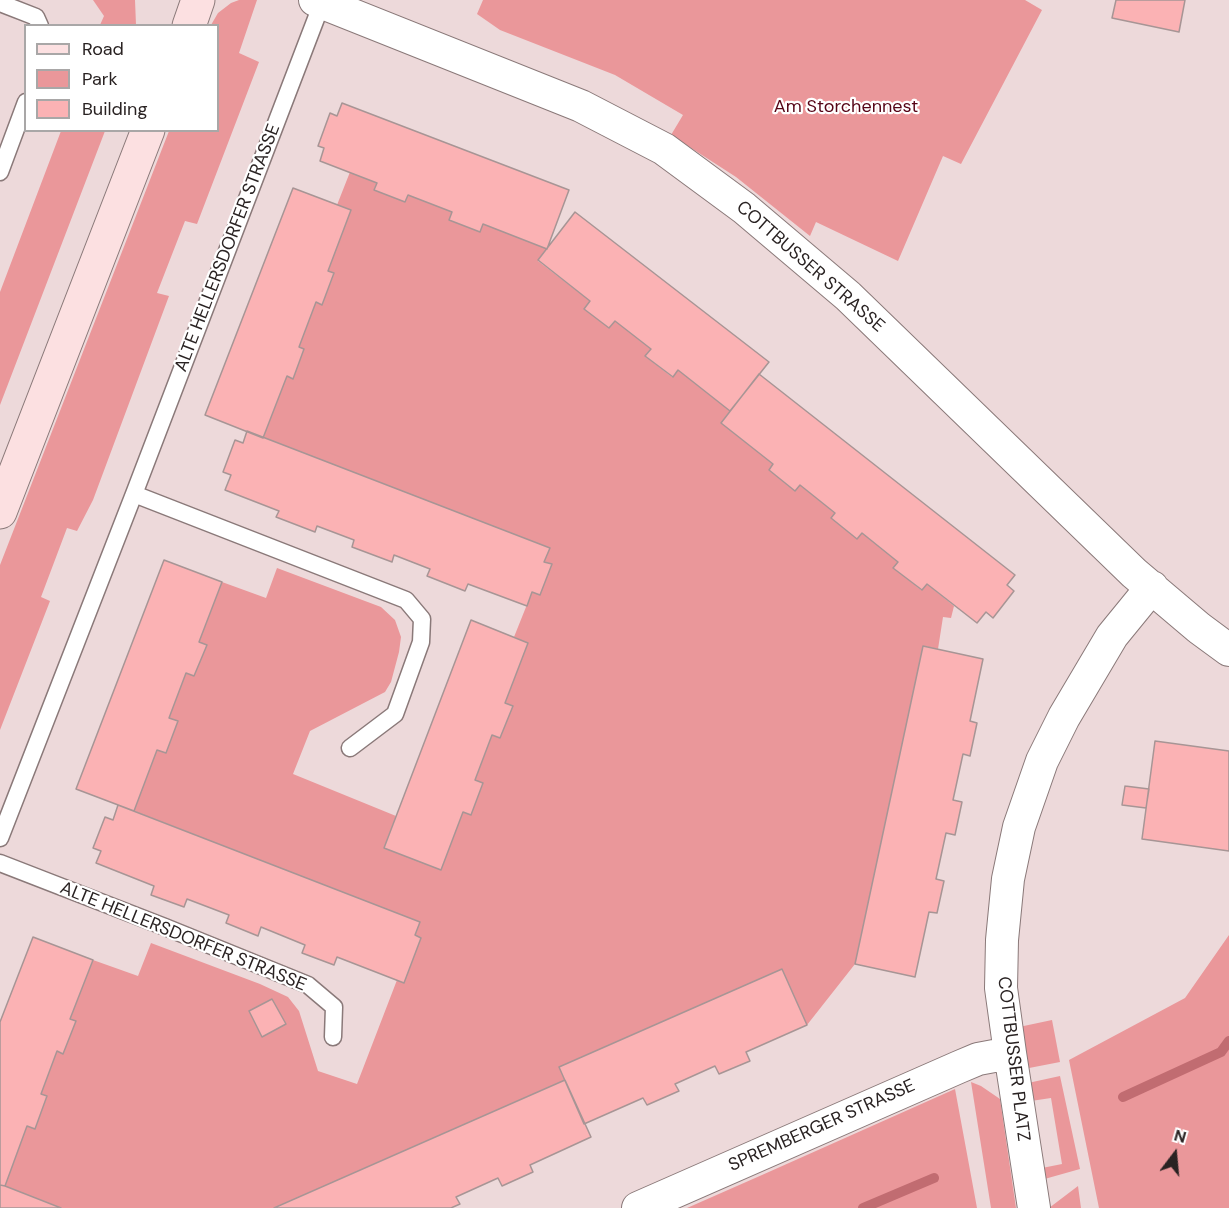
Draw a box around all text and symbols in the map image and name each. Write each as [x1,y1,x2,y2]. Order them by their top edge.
legend [24,24,219,132]
text: Road [82,37,124,61]
text: Park [82,67,118,91]
park label: Am Storchennest [774,96,918,118]
text: Building [82,97,147,121]
street label: ALTE HELLERSDORFER STRASSE [171,121,285,375]
street label: COTTBUSSER STRASSE [731,197,889,337]
street label: ALTE HELLERSDORFER STRASSE [57,878,309,996]
street label: COTTBUSSER PLATZ [992,975,1034,1143]
street label: SPREMBERGER STRASSE [725,1075,919,1177]
north arrow [1145,1124,1205,1184]
text: N [1172,1125,1189,1148]

